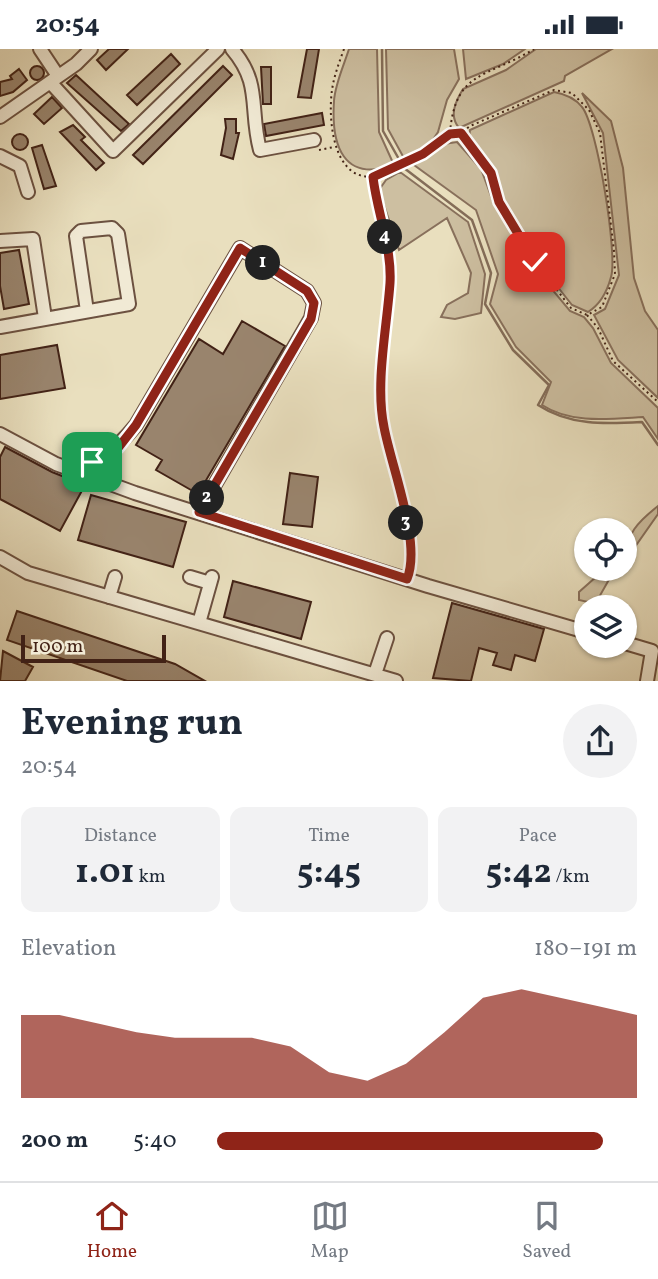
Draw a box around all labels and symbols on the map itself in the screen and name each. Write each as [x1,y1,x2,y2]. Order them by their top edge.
pin: 4 [368,219,402,255]
pin [505,232,565,292]
pin: 1 [246,245,280,281]
pin [62,432,122,492]
pin: 2 [190,481,224,515]
pin: 3 [388,505,424,540]
scale bar [21,631,166,663]

